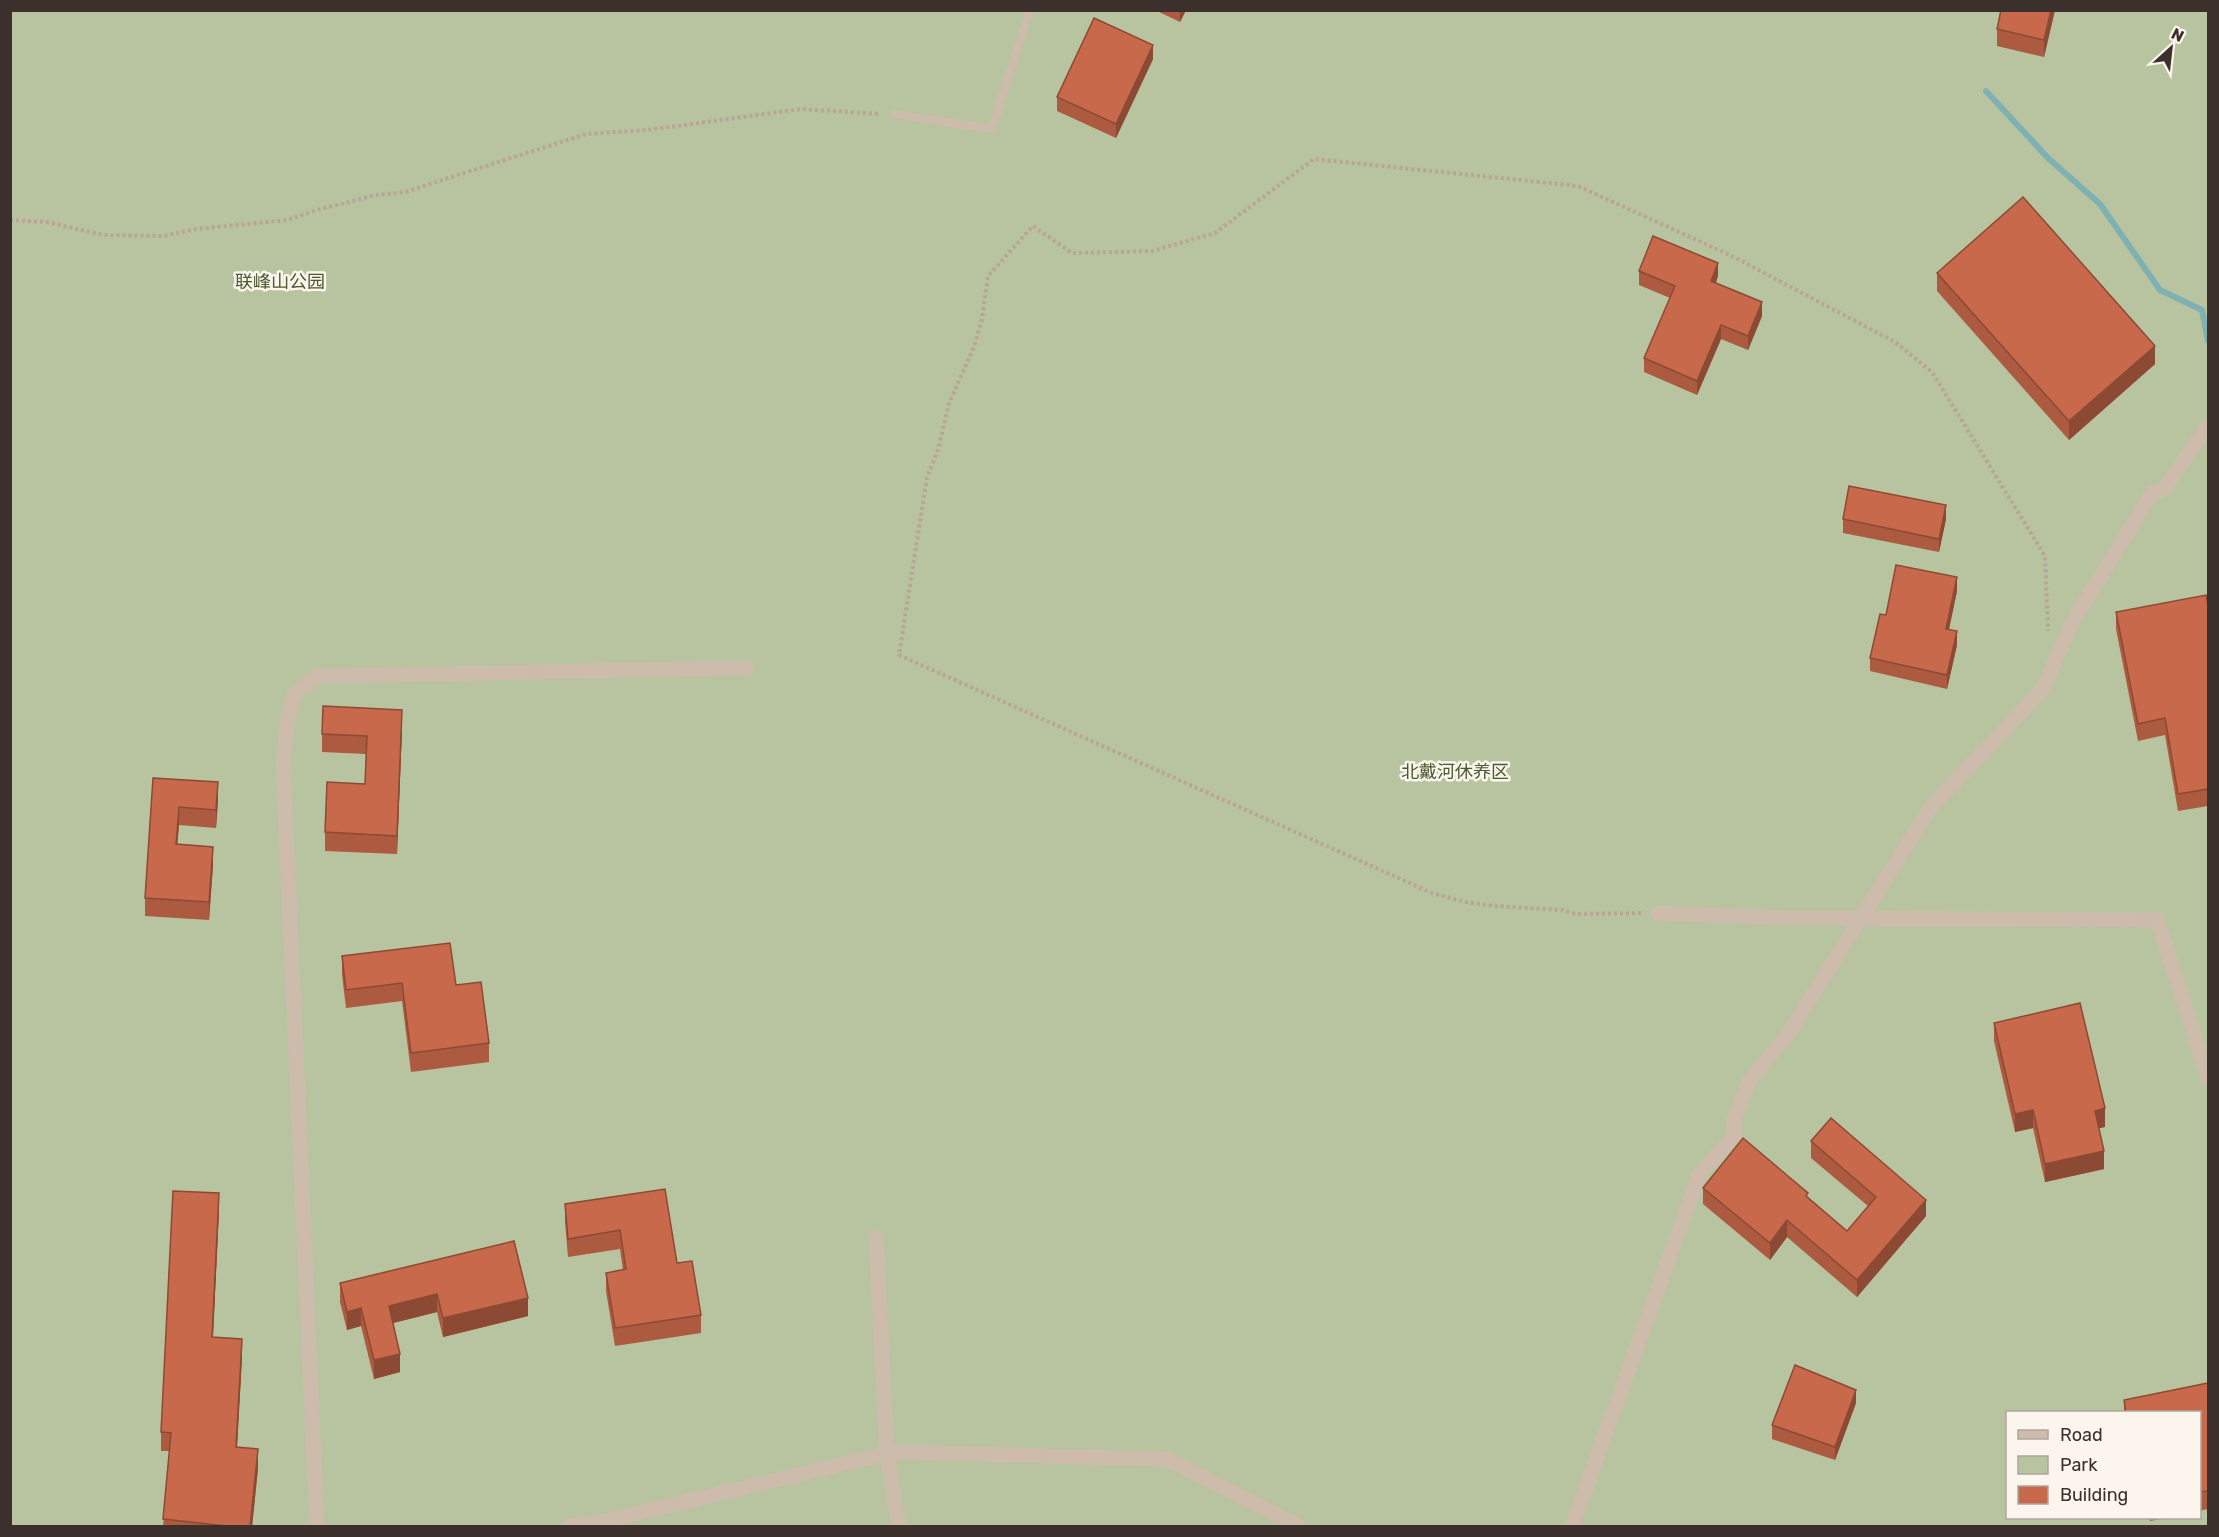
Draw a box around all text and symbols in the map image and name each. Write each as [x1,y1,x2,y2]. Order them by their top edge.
north arrow [2141,18,2201,78]
text: N [2168,24,2187,46]
park label: 联峰山公园 [235,271,325,293]
park label: 北戴河休养区 [1401,761,1509,783]
legend [2006,1411,2201,1519]
text: Road [2060,1424,2103,1446]
text: Park [2060,1454,2098,1476]
text: Building [2060,1484,2128,1506]

